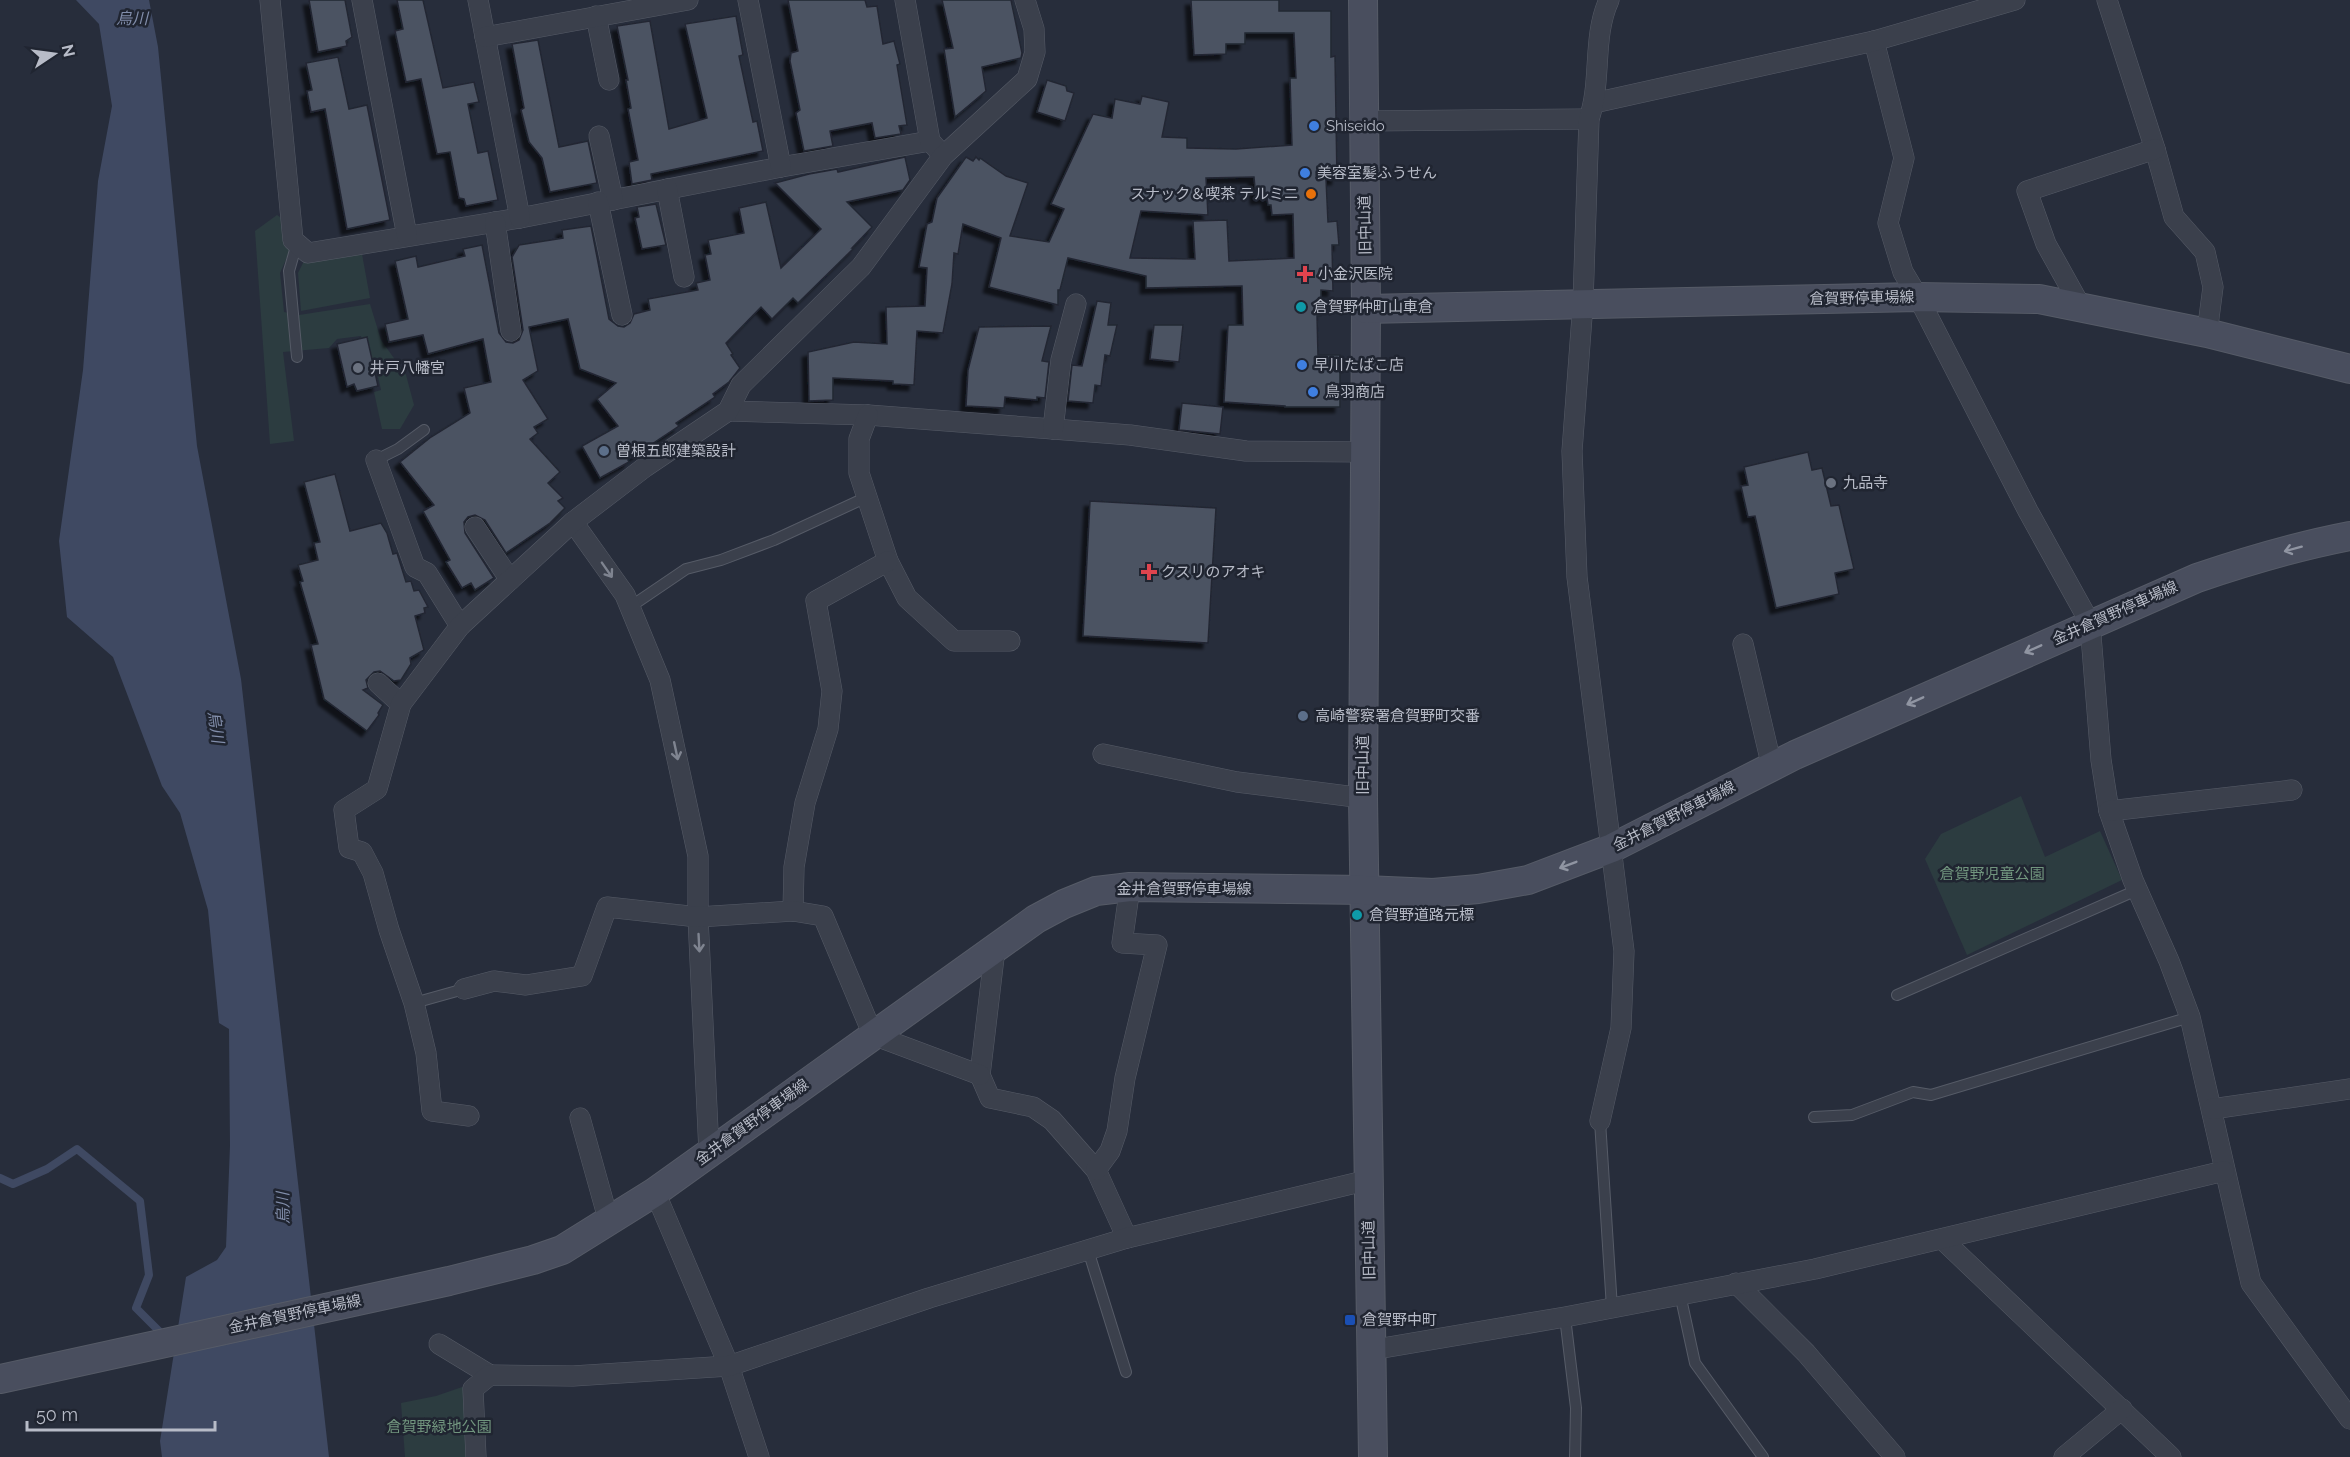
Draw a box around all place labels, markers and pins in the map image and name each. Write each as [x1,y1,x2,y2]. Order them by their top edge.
place label: Shiseido [1326,117,1385,135]
marker: Shiseido [1307,119,1321,133]
place label: 美容室髪ふうせん [1317,164,1437,182]
marker: 美容室髪ふうせん [1298,166,1312,180]
place label: スナック＆喫茶 テルミニ [1130,185,1299,203]
marker: スナック＆喫茶 テルミニ [1304,187,1318,201]
marker: 小金沢医院 [1296,265,1314,283]
place label: 小金沢医院 [1318,265,1393,283]
place label: 倉賀野仲町山車倉 [1313,298,1433,316]
marker: 倉賀野仲町山車倉 [1294,300,1308,314]
place label: 早川たばこ店 [1314,356,1404,374]
marker: 早川たばこ店 [1295,358,1309,372]
place label: 井戸八幡宮 [370,359,445,377]
marker: 井戸八幡宮 [351,361,365,375]
place label: 鳥羽商店 [1325,383,1385,401]
marker: 鳥羽商店 [1306,385,1320,399]
place label: 曽根五郎建築設計 [616,442,736,460]
marker: 曽根五郎建築設計 [597,444,611,458]
place label: 九品寺 [1843,474,1888,492]
marker: 九品寺 [1824,476,1838,490]
place label: クスリのアオキ [1161,563,1266,581]
marker: クスリのアオキ [1142,565,1156,579]
place label: 高崎警察署倉賀野町交番 [1315,707,1480,725]
marker: 高崎警察署倉賀野町交番 [1296,709,1310,723]
place label: 倉賀野道路元標 [1369,906,1474,924]
marker: 倉賀野道路元標 [1350,908,1364,922]
place label: 倉賀野中町 [1362,1311,1437,1329]
marker: 倉賀野中町 [1343,1313,1357,1327]

